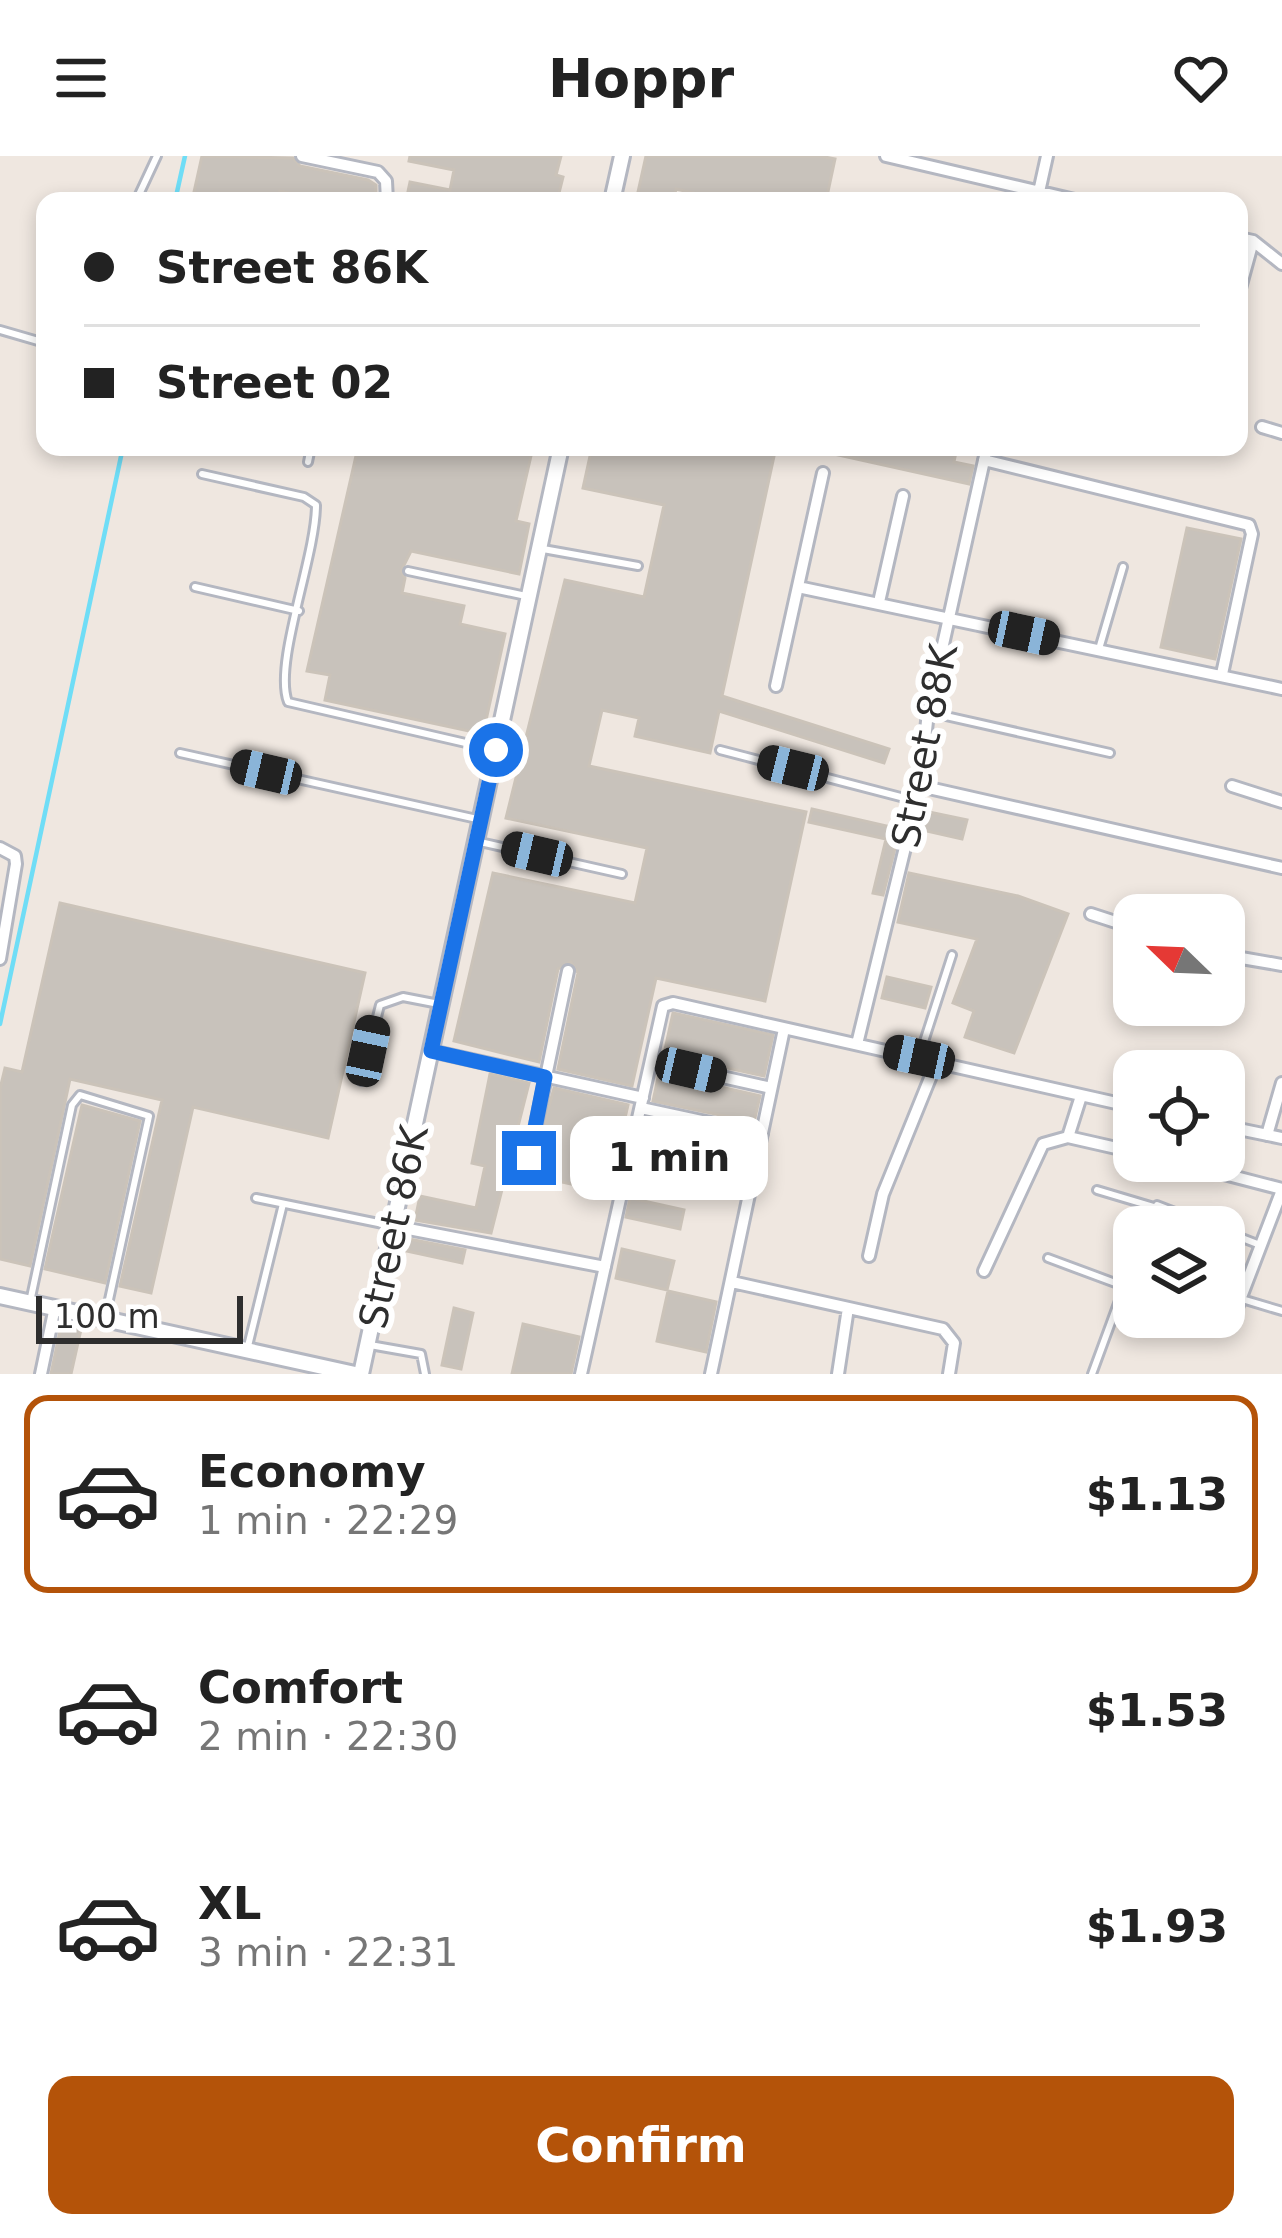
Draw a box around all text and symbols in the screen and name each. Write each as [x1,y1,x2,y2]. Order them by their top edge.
icon: menu [48,45,114,111]
icon: heart [1168,45,1234,111]
text: Hoppr [548,47,734,110]
text: Street 86K [156,241,428,294]
text: Street 02 [156,356,393,409]
car [985,608,1063,658]
street label: Street 88K [883,639,967,852]
route start [469,723,523,777]
car [754,742,832,794]
car [227,746,305,798]
car [498,828,576,880]
north arrow [1113,894,1245,1026]
map controls [1113,894,1245,1338]
car [343,1012,393,1090]
car [880,1032,958,1082]
car [652,1044,730,1096]
button: locate [1113,1050,1245,1182]
callout: 1 min [571,1116,769,1200]
street label: Street 86K [350,1120,437,1333]
route end [502,1131,556,1185]
text: 1 min [608,1135,730,1180]
button: layers [1113,1206,1245,1338]
scale bar [36,1290,243,1343]
text: 100 m [54,1297,160,1336]
icon: car [54,1440,162,1548]
text: Economy [198,1445,426,1498]
text: $1.13 [1086,1468,1228,1521]
text: 1 min · 22:29 [198,1498,458,1543]
icon: car [54,1656,162,1764]
text: Comfort [198,1661,403,1714]
text: $1.53 [1086,1684,1228,1737]
text: 2 min · 22:30 [198,1714,458,1759]
icon: car [54,1872,162,1980]
text: XL [198,1877,261,1930]
text: $1.93 [1086,1900,1228,1953]
text: 3 min · 22:31 [198,1930,458,1975]
button: Confirm [48,2076,1234,2214]

